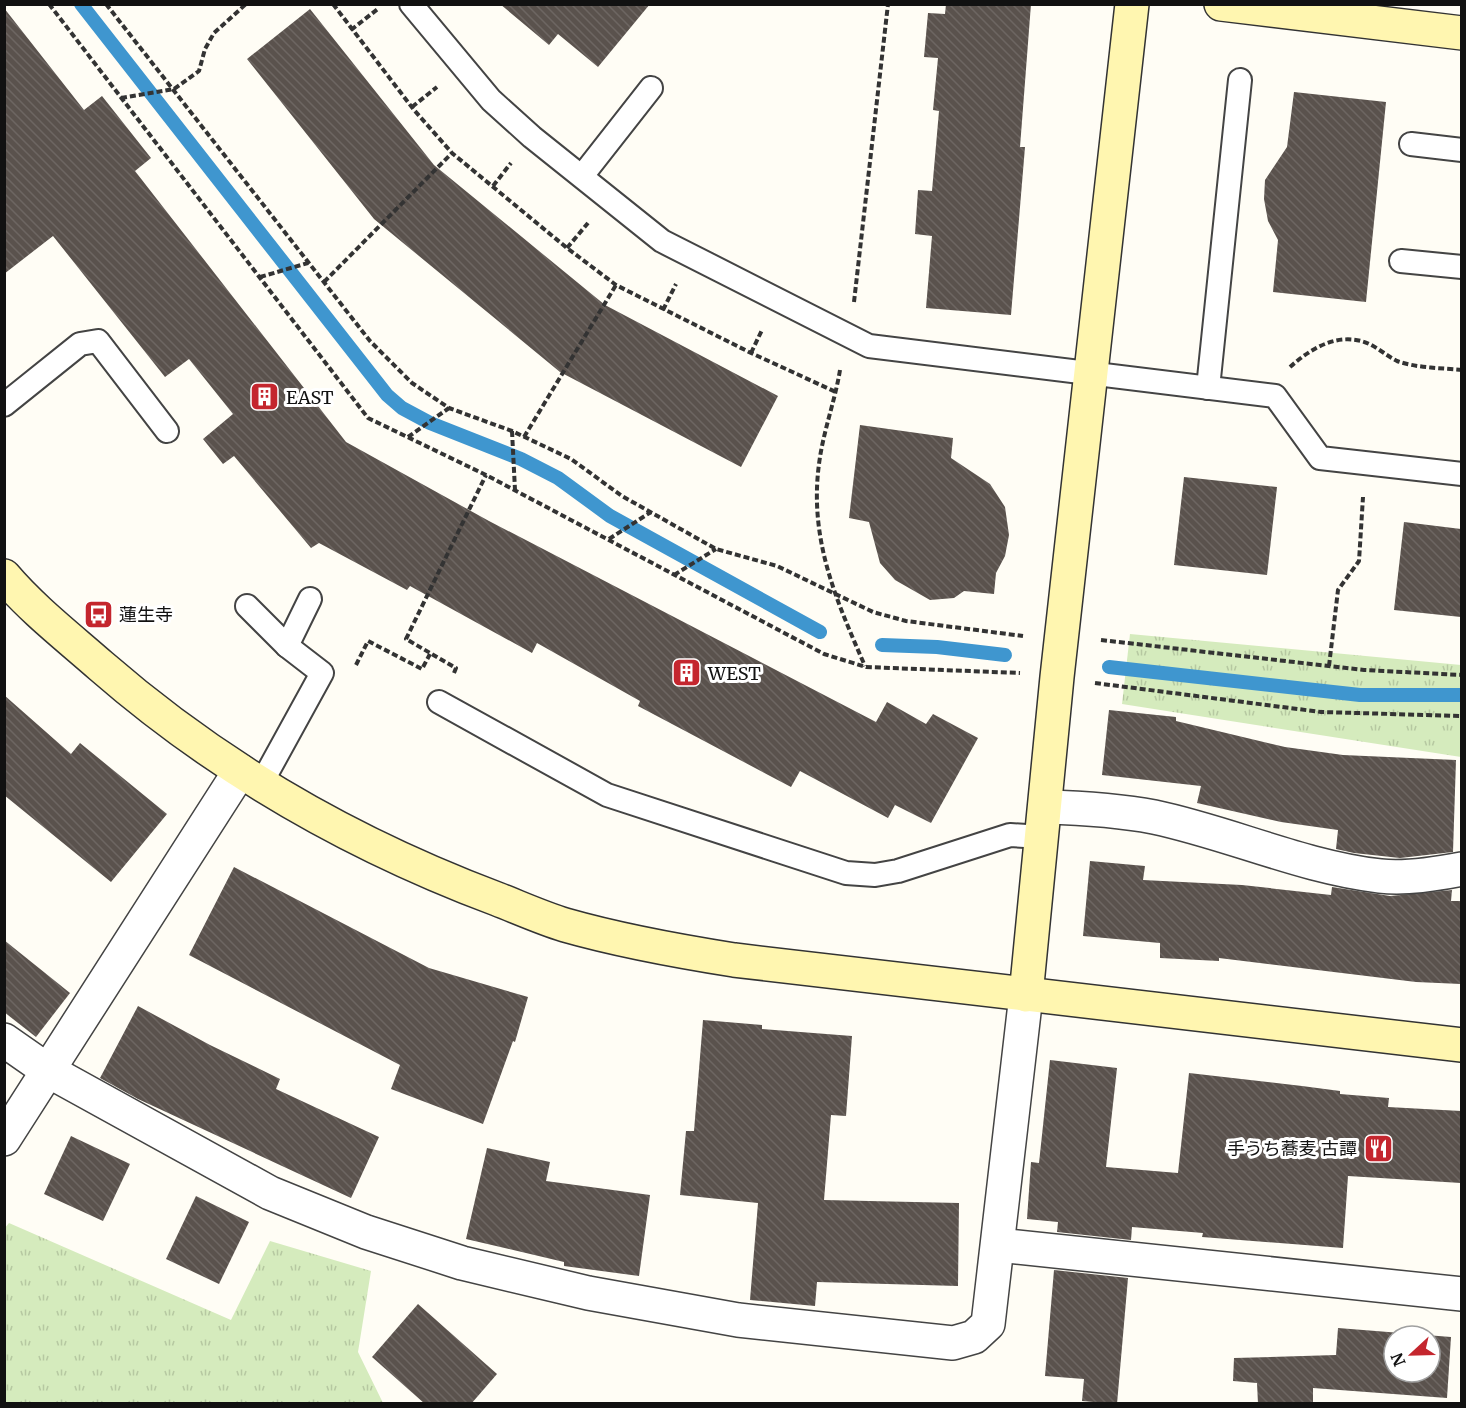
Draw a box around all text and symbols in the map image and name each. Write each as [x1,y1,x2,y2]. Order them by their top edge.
building icon: EAST [249,381,281,413]
place label: EAST [286,386,334,409]
bus stop icon: 蓮生寺 [82,598,114,630]
place label: 蓮生寺 [119,603,173,626]
building icon: WEST [671,657,703,689]
place label: WEST [707,662,761,685]
restaurant icon: 手うち蕎麦 古譚 [1362,1132,1394,1164]
place label: 手うち蕎麦 古譚 [1227,1137,1357,1160]
north arrow [1382,1324,1442,1384]
text: N [1386,1350,1410,1369]

